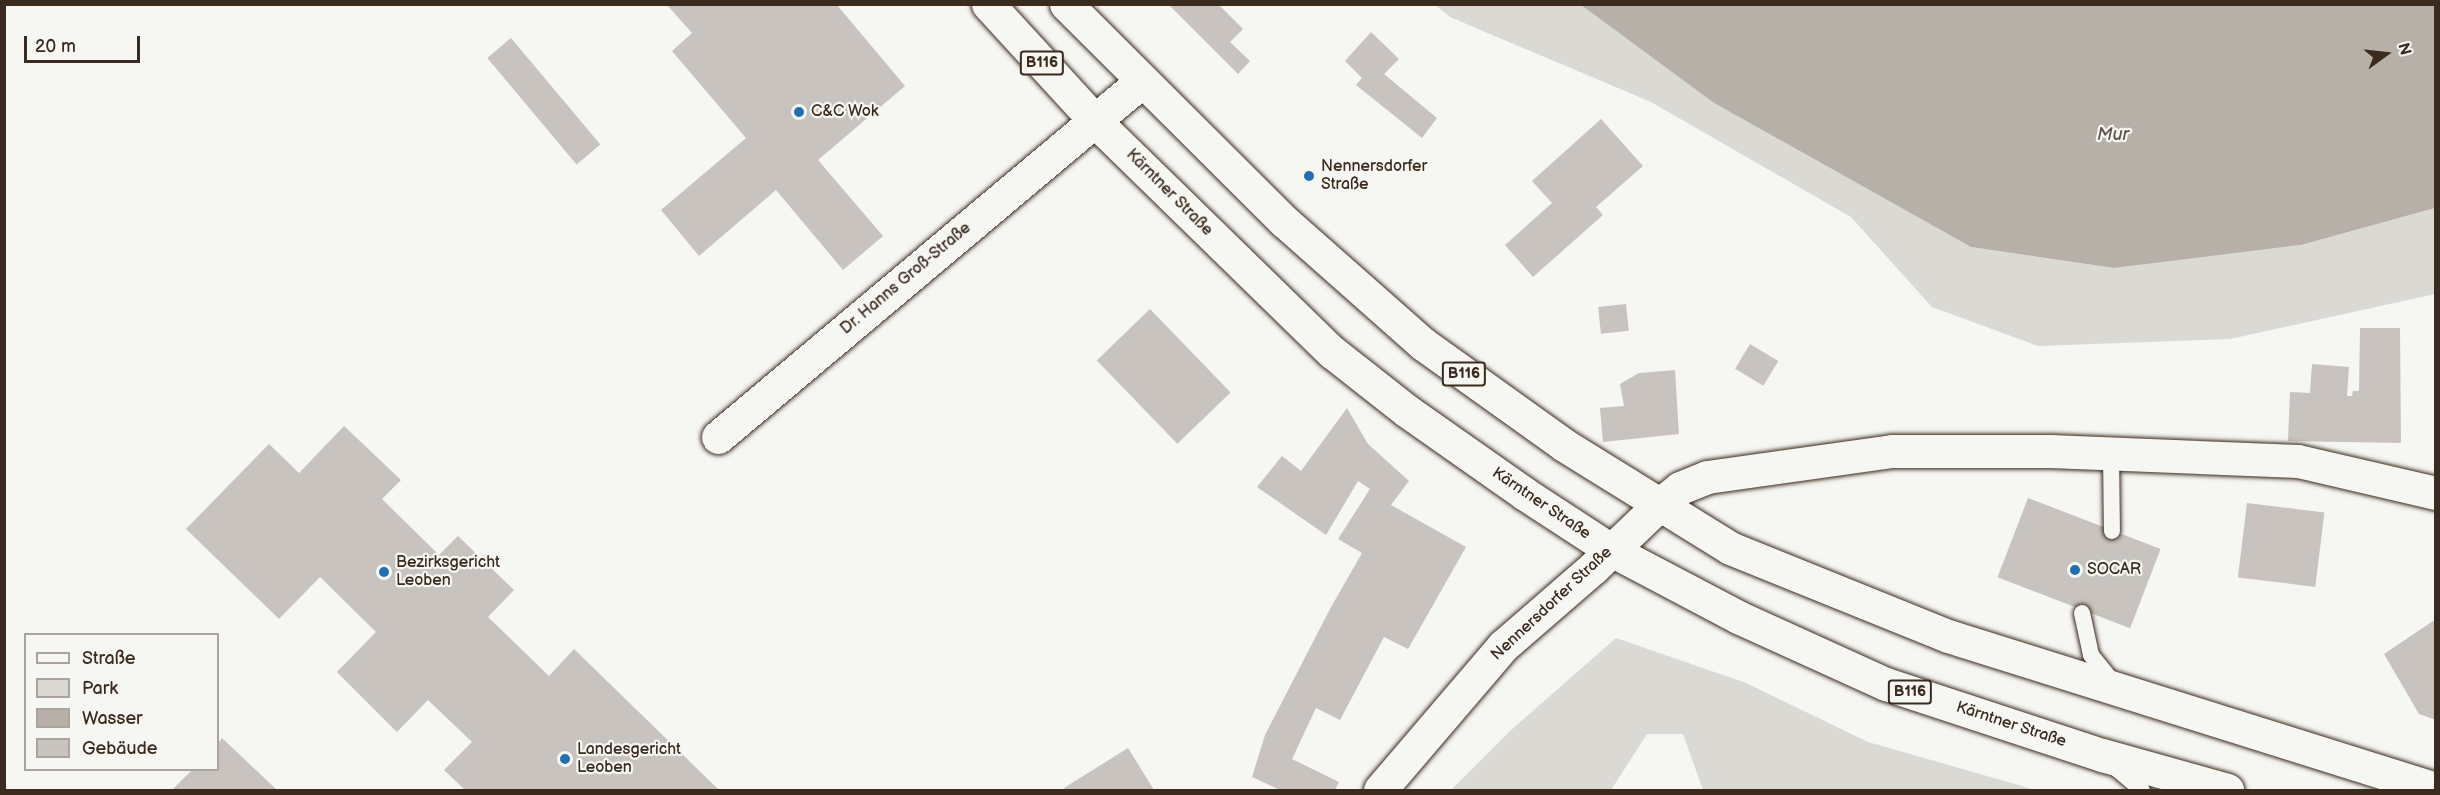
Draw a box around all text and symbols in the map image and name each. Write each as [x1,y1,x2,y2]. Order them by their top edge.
scale bar [27,24,142,62]
north arrow [2356,24,2416,84]
text: 20 m [35,36,76,57]
text: N [2393,41,2415,57]
road number: B116 [1020,51,1064,75]
place label: C&C Wok [811,102,879,122]
marker: C&C Wok [792,105,806,119]
water label: Mur [2097,124,2129,146]
street label: Kärntner Straße [1122,146,1216,240]
place label: Nennersdorfer Straße [1321,157,1427,195]
marker: Nennersdorfer Straße [1302,169,1316,183]
street label: Dr. Hanns Groß-Straße [837,219,975,339]
road number: B116 [1442,362,1486,386]
street label: Kärntner Straße [1488,464,1594,544]
street label: Nennersdorfer Straße [1488,543,1616,665]
place label: Bezirksgericht Leoben [396,553,500,591]
place label: SOCAR [2087,560,2141,580]
marker: SOCAR [2068,563,2082,577]
marker: Bezirksgericht Leoben [377,565,391,579]
legend [24,633,219,771]
text: Straße [82,648,135,669]
text: Park [82,678,118,699]
road number: B116 [1888,680,1932,704]
street label: Kärntner Straße [1953,698,2069,752]
text: Wasser [82,708,143,729]
text: Gebäude [82,738,158,759]
place label: Landesgericht Leoben [577,740,681,778]
marker: Landesgericht Leoben [558,752,572,766]

